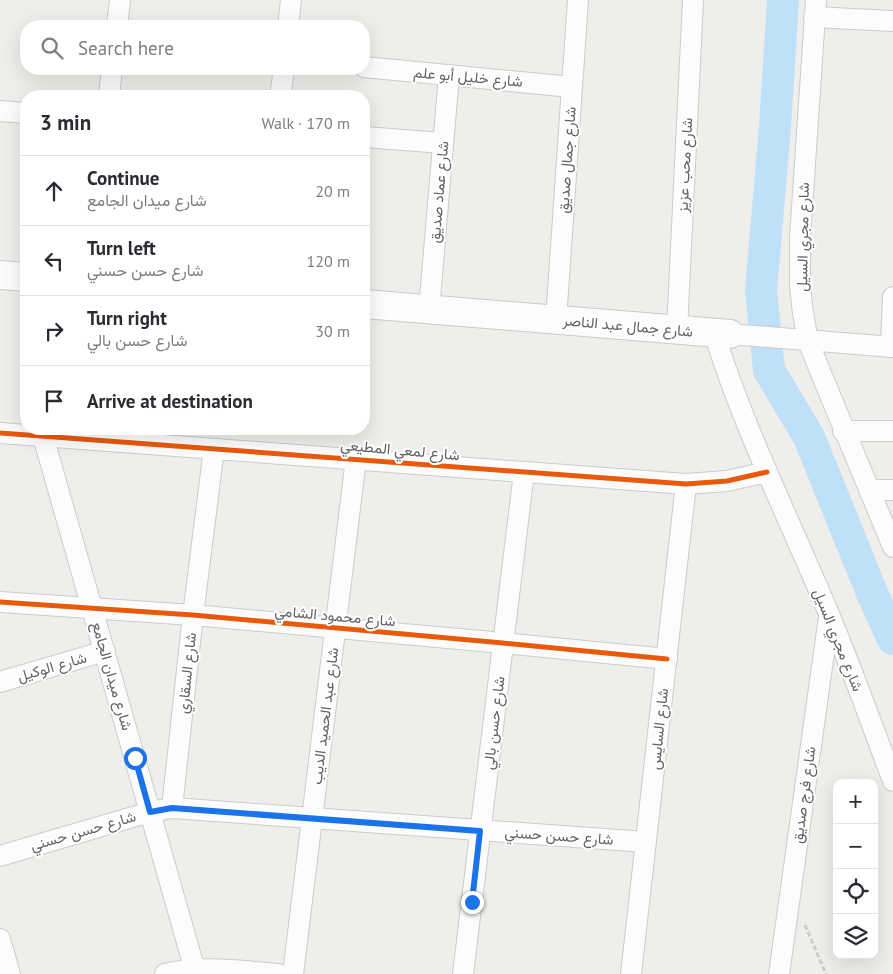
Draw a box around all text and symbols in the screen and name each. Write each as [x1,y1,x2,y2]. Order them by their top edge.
search box [20,20,370,75]
icon: search [38,34,66,62]
text: Search here [78,36,174,60]
street label: شارع خليل أبو علم [412,62,524,93]
street label: شارع جمال صديق [553,106,582,214]
text: 3 min [40,109,91,136]
text: Walk · 170 m [261,113,350,133]
street label: شارع محب عزيز [672,117,698,214]
street label: شارع عماد صديق [425,140,454,244]
text: Continue [87,166,159,190]
icon: ahead [40,177,68,205]
text: 20 m [315,181,350,201]
street label: شارع مجري السيل [792,182,817,292]
text: شارع ميدان الجامع [87,190,207,210]
text: Turn left [87,236,156,260]
icon: left [40,247,68,275]
text: 120 m [307,251,350,271]
text: شارع حسن حسني [87,260,204,280]
text: Turn right [87,306,167,330]
street label: شارع جمال عبد الناصر [561,310,694,343]
icon: right [40,317,68,345]
text: 30 m [315,321,350,341]
text: شارع حسن بالي [87,330,187,350]
icon: arrive [40,387,68,415]
text: Arrive at destination [87,389,253,413]
street label: شارع لمعي المطيعي [339,435,461,468]
street label: شارع مجري السيل [805,586,868,696]
street label: شارع محمود الشامي [273,601,396,634]
street label: شارع ميدان الجامع [86,619,137,733]
street label: شارع السقاري [173,631,204,715]
street label: شارع عبد الحميد الديب [307,646,344,786]
street label: شارع الوكيل [15,648,89,687]
street label: شارع حسن بالي [478,675,513,771]
street label: شارع السايس [645,687,674,771]
street label: شارع فرج صديق [787,745,822,845]
route start [124,747,147,770]
map controls [833,779,878,959]
button: + [833,779,878,824]
street label: شارع حسن حسني [28,806,139,859]
street label: شارع حسن حسني [504,822,614,853]
button: − [833,824,878,869]
button: locate [833,869,878,914]
route end [461,891,484,914]
button: layers [833,914,878,959]

